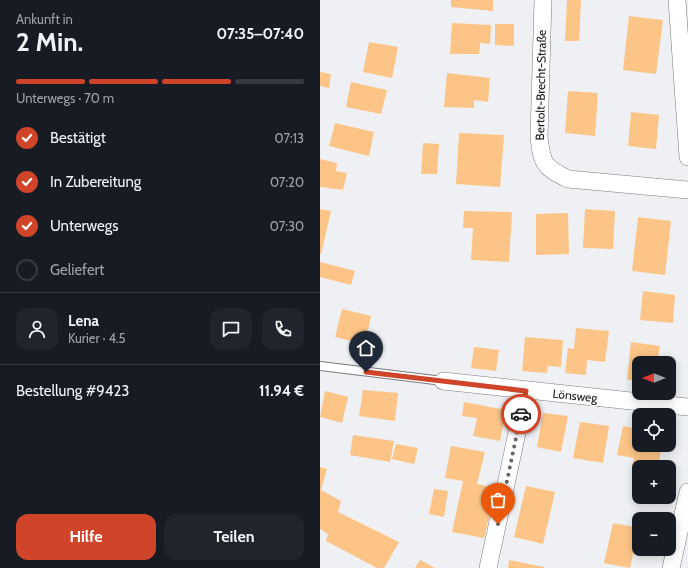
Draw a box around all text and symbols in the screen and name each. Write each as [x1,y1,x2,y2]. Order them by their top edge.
text: Ankunft in [16,11,73,27]
text: 07:35–07:40 [217,25,304,43]
text: 2 Min. [16,26,83,58]
street label: Bertolt-Brecht-Straße [532,30,549,140]
text: Unterwegs · 70 m [16,90,114,106]
icon: check [16,127,38,149]
text: Bestätigt [50,129,106,147]
text: 07:13 [275,130,304,146]
icon: check [16,171,38,193]
text: In Zubereitung [50,173,141,191]
text: 07:20 [270,174,304,190]
icon: check [16,215,38,237]
text: Unterwegs [50,217,118,235]
text: 07:30 [270,218,304,234]
text: Geliefert [50,261,104,279]
button: person [16,308,58,350]
button: chat [210,308,252,350]
button: phone [262,308,304,350]
text: Lena [68,312,99,330]
text: Kurier · 4.5 [68,330,126,346]
pin [349,331,383,372]
icon: home [355,337,377,359]
north arrow [632,356,676,400]
map controls [632,356,676,556]
text: Bestellung #9423 [16,382,129,400]
text: 11.94 € [259,382,304,400]
street label: Lönsweg [552,386,599,405]
courier [501,394,541,434]
icon: car [510,403,532,425]
button: locate [632,408,676,452]
button: + [632,460,676,504]
pin [481,483,515,524]
icon: bag [487,489,509,511]
button: − [632,512,676,556]
button: Hilfe [16,514,156,560]
button: Teilen [164,514,304,560]

